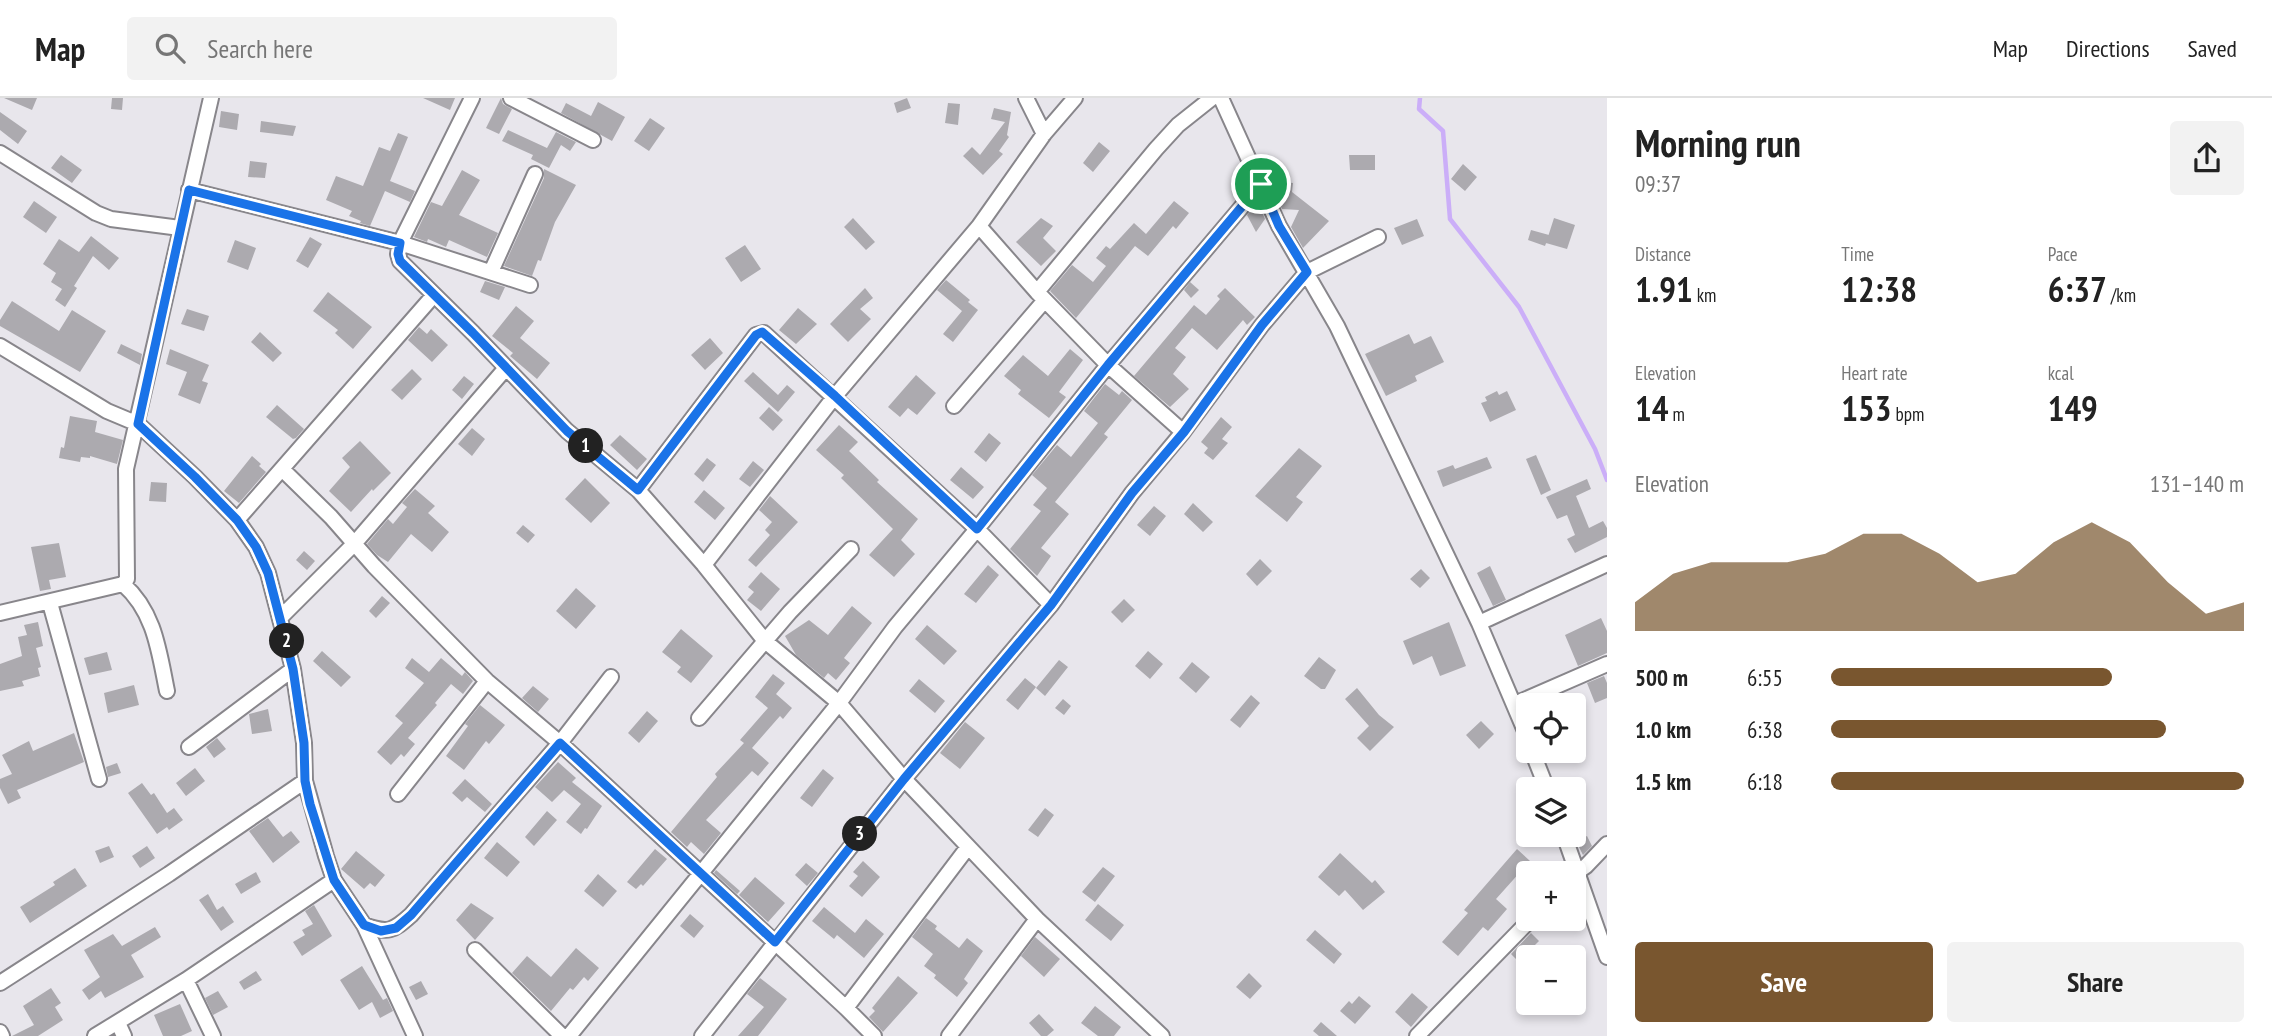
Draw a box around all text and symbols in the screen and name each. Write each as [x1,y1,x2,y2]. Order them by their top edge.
search box [127,17,617,80]
text: Map [35,27,85,70]
icon: search [151,29,189,67]
text: Search here [207,32,313,65]
text: Map [1993,33,2028,64]
text: Directions [2066,33,2150,64]
text: Saved [2188,33,2237,64]
text: Morning run [1635,118,1801,167]
button: share [2170,121,2244,195]
pin [1231,154,1291,214]
icon: arrive [1242,165,1280,203]
text: 09:37 [1635,169,1681,198]
text: Distance [1635,242,1691,266]
text: Time [1841,242,1874,266]
text: Pace [2048,242,2078,266]
text: 1.91 [1635,266,1693,312]
text: 12:38 [1841,266,1917,312]
text: 6:37 [2048,266,2107,312]
text: km [1693,283,1716,307]
text: /km [2107,283,2136,307]
text: Elevation [1635,361,1696,385]
text: Heart rate [1841,361,1908,385]
text: kcal [2048,361,2074,385]
text: 14 [1635,385,1668,431]
text: 153 [1841,385,1892,431]
text: 149 [2048,385,2098,431]
text: m [1668,402,1685,426]
text: bpm [1892,402,1924,426]
pin: 1 [568,428,604,464]
text: 1 [581,433,590,457]
text: Elevation [1635,469,1709,498]
text: 131–140 m [2150,469,2244,498]
pin: 2 [270,624,304,658]
text: 2 [282,628,291,652]
text: 500 m [1635,663,1688,692]
text: 6:55 [1747,663,1783,692]
map controls [1516,693,1586,1015]
button: locate [1516,693,1586,763]
text: 1.0 km [1635,715,1691,744]
text: 6:38 [1747,715,1783,744]
text: 1.5 km [1635,767,1691,796]
text: 6:18 [1747,767,1783,796]
button: layers [1516,777,1586,847]
pin: 3 [842,816,878,852]
text: 3 [855,821,864,845]
button: + [1516,861,1586,931]
button: Save [1635,942,1933,1022]
button: Share [1947,942,2244,1022]
button: − [1516,945,1586,1015]

